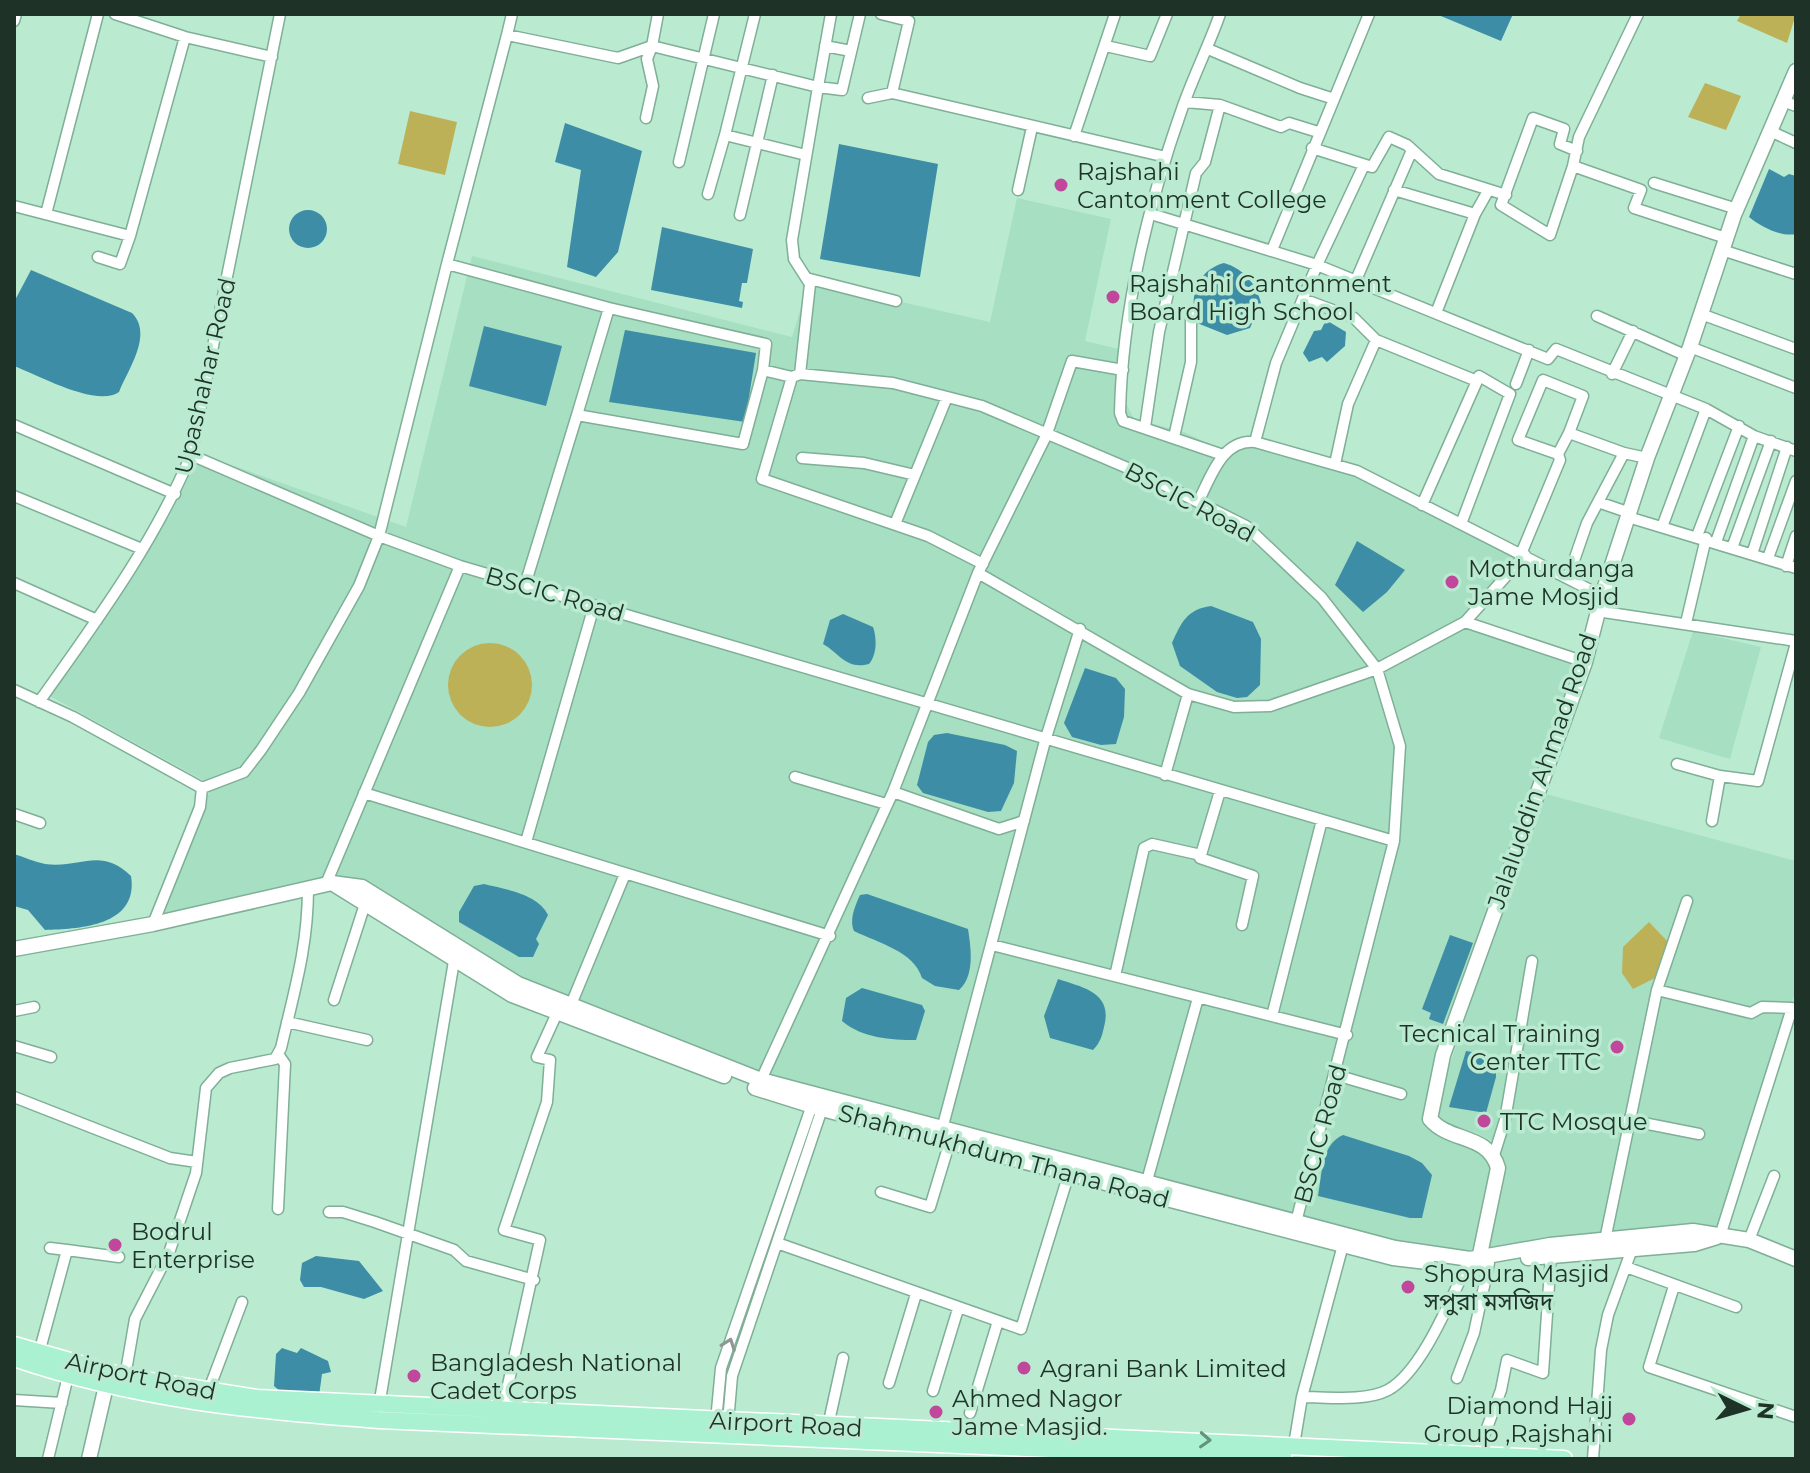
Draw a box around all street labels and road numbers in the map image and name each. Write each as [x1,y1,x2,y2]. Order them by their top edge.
street label: Upashahar Road [168,275,242,477]
street label: BSCIC Road [1120,456,1260,548]
street label: BSCIC Road [482,560,628,628]
street label: Jalaluddin Ahmad Road [1481,630,1603,913]
street label: BSCIC Road [1287,1061,1353,1207]
street label: Shahmukhdum Thana Road [835,1098,1173,1214]
street label: Airport Road [63,1346,219,1406]
street label: Airport Road [709,1406,863,1442]

